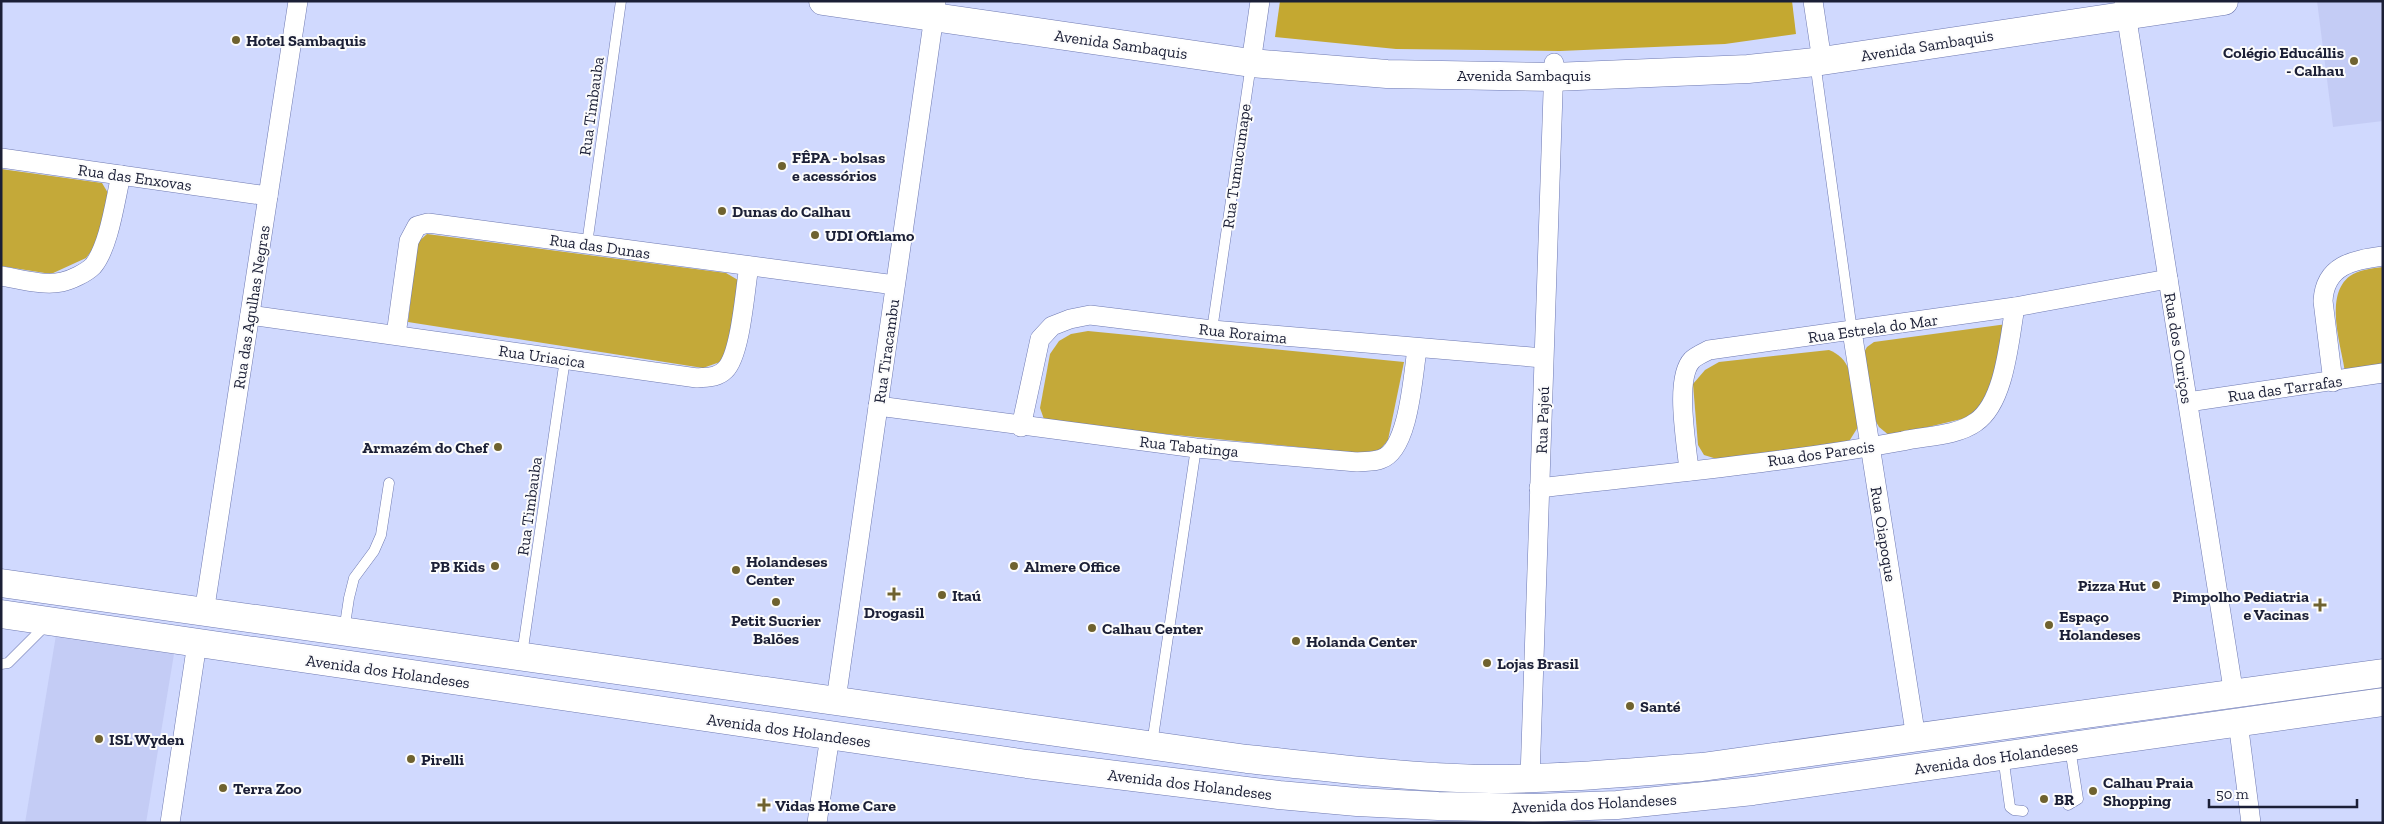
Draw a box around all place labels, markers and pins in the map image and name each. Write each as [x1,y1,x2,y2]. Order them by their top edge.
place label: Hotel Sambaquis [246,31,366,50]
marker: Hotel Sambaquis [230,34,242,46]
place label: Colégio Educállis - Calhau [2223,43,2345,80]
marker: Colégio Educállis - Calhau [2348,55,2360,67]
place label: FÊPA - bolsas e acessórios [792,148,885,185]
marker: FÊPA - bolsas e acessórios [776,160,788,172]
place label: Dunas do Calhau [732,202,851,221]
marker: Dunas do Calhau [716,205,728,217]
place label: UDI Oftlamo [825,226,915,245]
marker: UDI Oftlamo [809,229,821,241]
place label: Armazém do Chef [362,438,490,457]
marker: Armazém do Chef [492,441,504,453]
place label: Holandeses Center [746,552,828,589]
place label: PB Kids [431,557,485,576]
place label: Almere Office [1024,557,1120,576]
marker: PB Kids [489,560,501,572]
marker: Almere Office [1008,560,1020,572]
marker: Holandeses Center [730,564,742,576]
place label: Pizza Hut [2078,576,2147,595]
marker: Pizza Hut [2150,579,2162,591]
place label: Itaú [952,586,982,605]
place label: Pimpolho Pediatria e Vacinas [2173,587,2309,624]
marker: Drogasil [888,588,900,600]
marker: Itaú [936,589,948,601]
marker: Petit Sucrier Balões [770,596,782,608]
marker: Pimpolho Pediatria e Vacinas [2313,598,2327,612]
place label: Drogasil [864,603,925,622]
place label: Espaço Holandeses [2059,607,2141,644]
place label: Petit Sucrier Balões [731,611,821,648]
place label: Calhau Center [1102,619,1203,638]
marker: Espaço Holandeses [2043,619,2055,631]
marker: Calhau Center [1086,622,1098,634]
place label: Holanda Center [1306,632,1417,651]
marker: Holanda Center [1290,635,1302,647]
place label: Lojas Brasil [1497,654,1579,673]
marker: Lojas Brasil [1481,657,1493,669]
place label: Santé [1640,697,1681,716]
marker: Santé [1624,700,1636,712]
place label: ISL Wyden [109,730,185,749]
marker: ISL Wyden [93,733,105,745]
place label: Pirelli [421,750,464,769]
marker: Pirelli [405,753,417,765]
place label: Calhau Praia Shopping [2103,773,2193,810]
place label: Terra Zoo [233,779,302,798]
marker: Terra Zoo [217,782,229,794]
marker: Calhau Praia Shopping [2087,785,2099,797]
place label: BR [2054,790,2075,809]
marker: BR [2038,793,2050,805]
place label: Vidas Home Care [775,796,896,815]
marker: Vidas Home Care [757,798,771,812]

